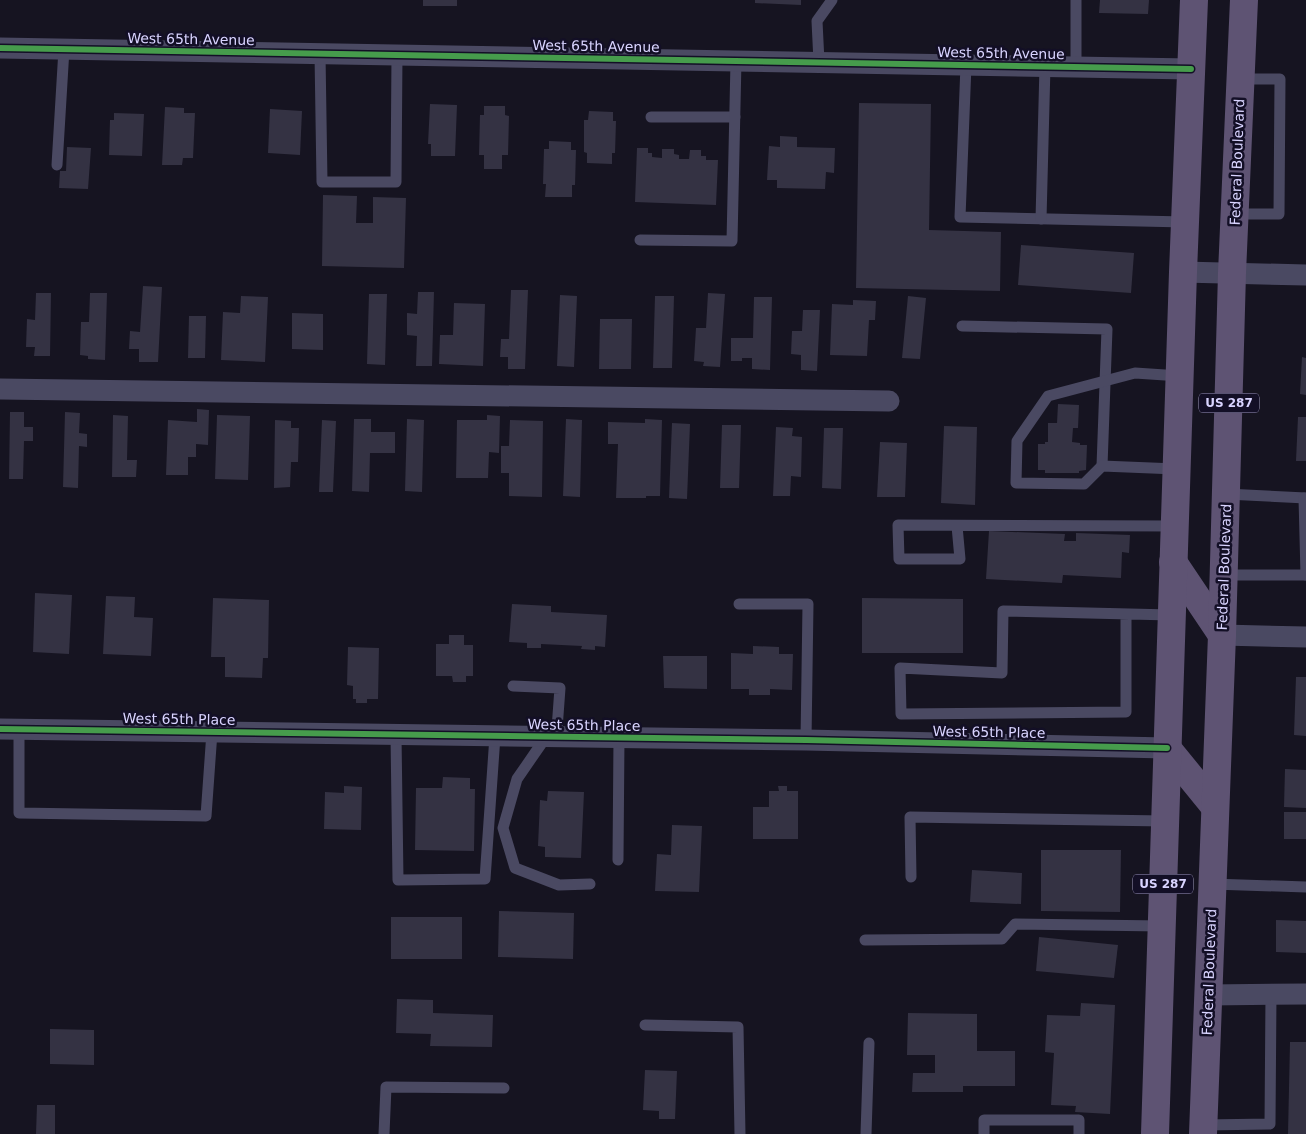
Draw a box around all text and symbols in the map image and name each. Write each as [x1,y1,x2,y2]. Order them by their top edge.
street label: West 65th Avenue [127,30,255,48]
street label: West 65th Avenue [532,37,660,55]
street label: West 65th Avenue [937,44,1065,62]
street label: Federal Boulevard [1227,98,1247,226]
road number: US 287 [1199,393,1259,412]
street label: Federal Boulevard [1214,503,1234,631]
street label: West 65th Place [123,710,235,728]
street label: West 65th Place [528,716,640,734]
street label: West 65th Place [933,723,1045,741]
road number: US 287 [1133,874,1193,894]
street label: Federal Boulevard [1199,908,1219,1036]

